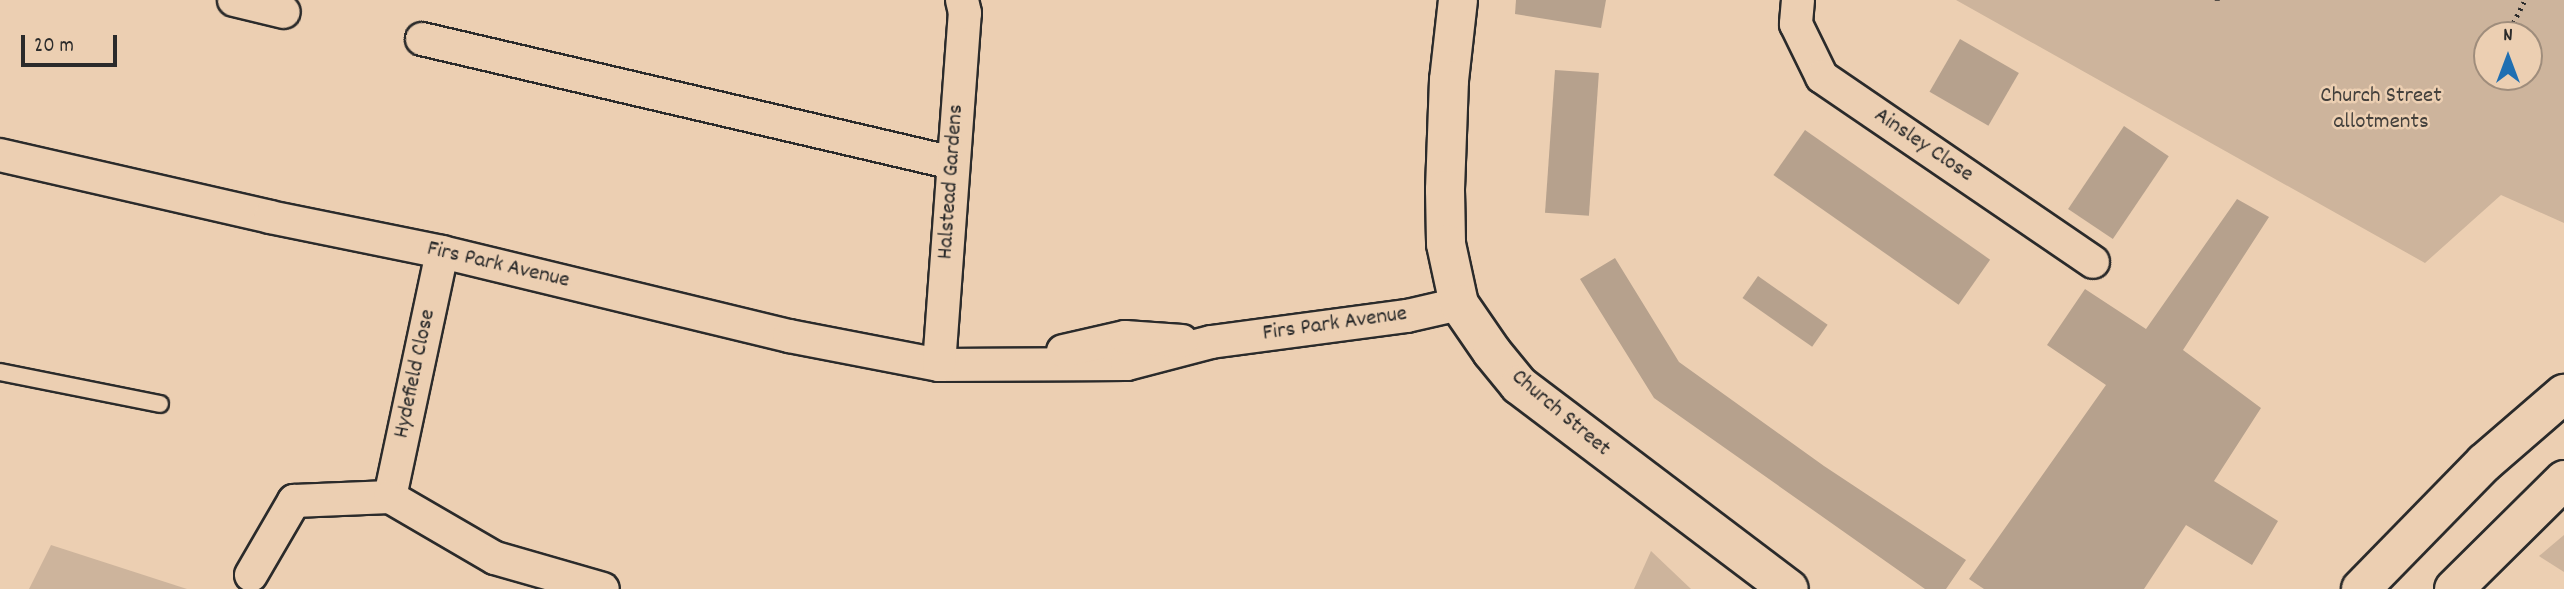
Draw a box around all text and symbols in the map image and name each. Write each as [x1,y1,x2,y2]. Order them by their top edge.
scale bar [24,21,121,65]
north arrow [2473,21,2543,91]
text: N [2503,23,2513,50]
text: 20 m [34,32,74,62]
park label: Church Street allotments [2320,83,2442,137]
street label: Ainsley Close [1868,103,1978,189]
street label: Halstead Gardens [933,104,971,260]
street label: Firs Park Avenue [424,236,572,296]
street label: Firs Park Avenue [1261,301,1409,349]
street label: Hydefield Close [389,307,443,441]
street label: Church Street [1505,364,1615,464]

